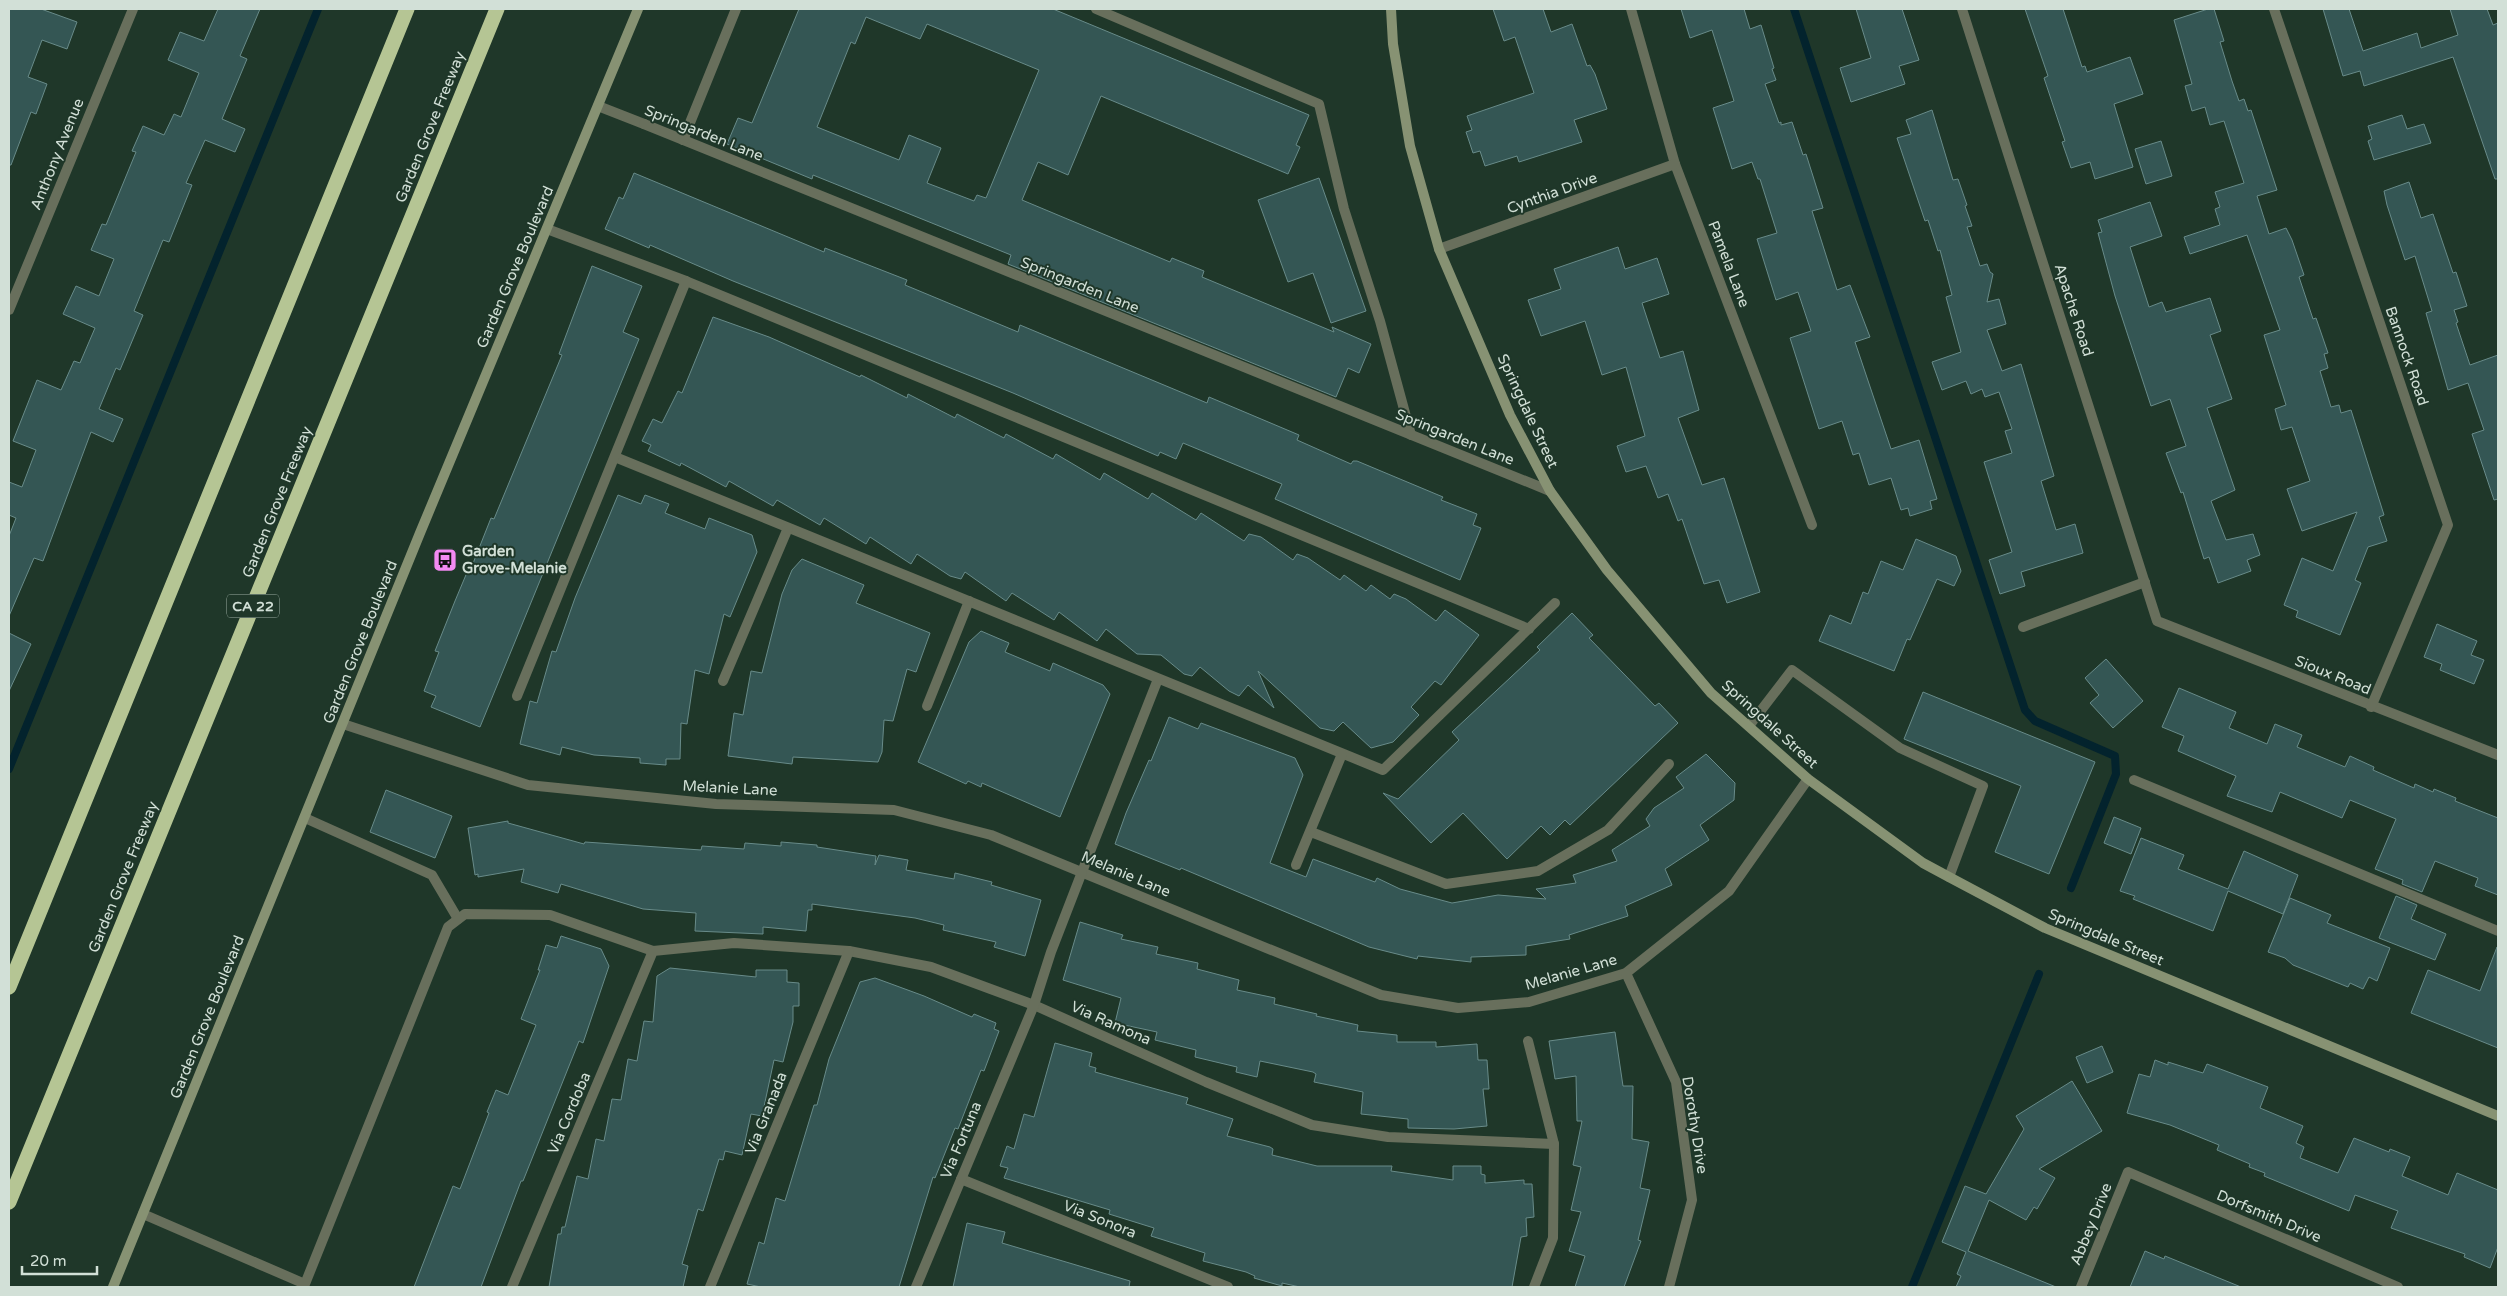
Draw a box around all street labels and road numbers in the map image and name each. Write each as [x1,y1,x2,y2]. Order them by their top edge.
street label: Garden Grove Freeway [391,49,469,205]
street label: Anthony Avenue [26,96,88,212]
street label: Springarden Lane [642,101,766,165]
street label: Cynthia Drive [1504,168,1600,218]
street label: Garden Grove Boulevard [473,183,557,351]
street label: Pamela Lane [1704,218,1754,310]
street label: Springarden Lane [1018,253,1142,317]
street label: Apache Road [2051,261,2097,359]
street label: Bannock Road [2382,304,2432,408]
street label: Springdale Street [1494,351,1562,471]
street label: Springarden Lane [1393,405,1517,469]
street label: Garden Grove Freeway [238,424,316,580]
street label: Garden Grove Boulevard [319,558,401,726]
road number: CA 22 [227,594,279,618]
street label: Sioux Road [2292,652,2374,698]
street label: Springdale Street [1718,676,1822,772]
street label: Melanie Lane [682,777,778,799]
street label: Garden Grove Freeway [84,799,162,955]
street label: Melanie Lane [1079,847,1173,901]
street label: Springdale Street [2046,905,2167,970]
street label: Garden Grove Boulevard [166,933,248,1101]
street label: Melanie Lane [1523,950,1619,994]
street label: Via Ramona [1068,997,1154,1049]
street label: Via Cordoba [544,1069,594,1157]
street label: Via Granada [741,1069,791,1157]
street label: Dorothy Drive [1678,1075,1712,1175]
street label: Via Fortuna [937,1099,985,1181]
street label: Abbey Drive [2066,1180,2116,1268]
street label: Dorfsmith Drive [2214,1186,2324,1246]
street label: Via Sonora [1061,1196,1139,1242]

